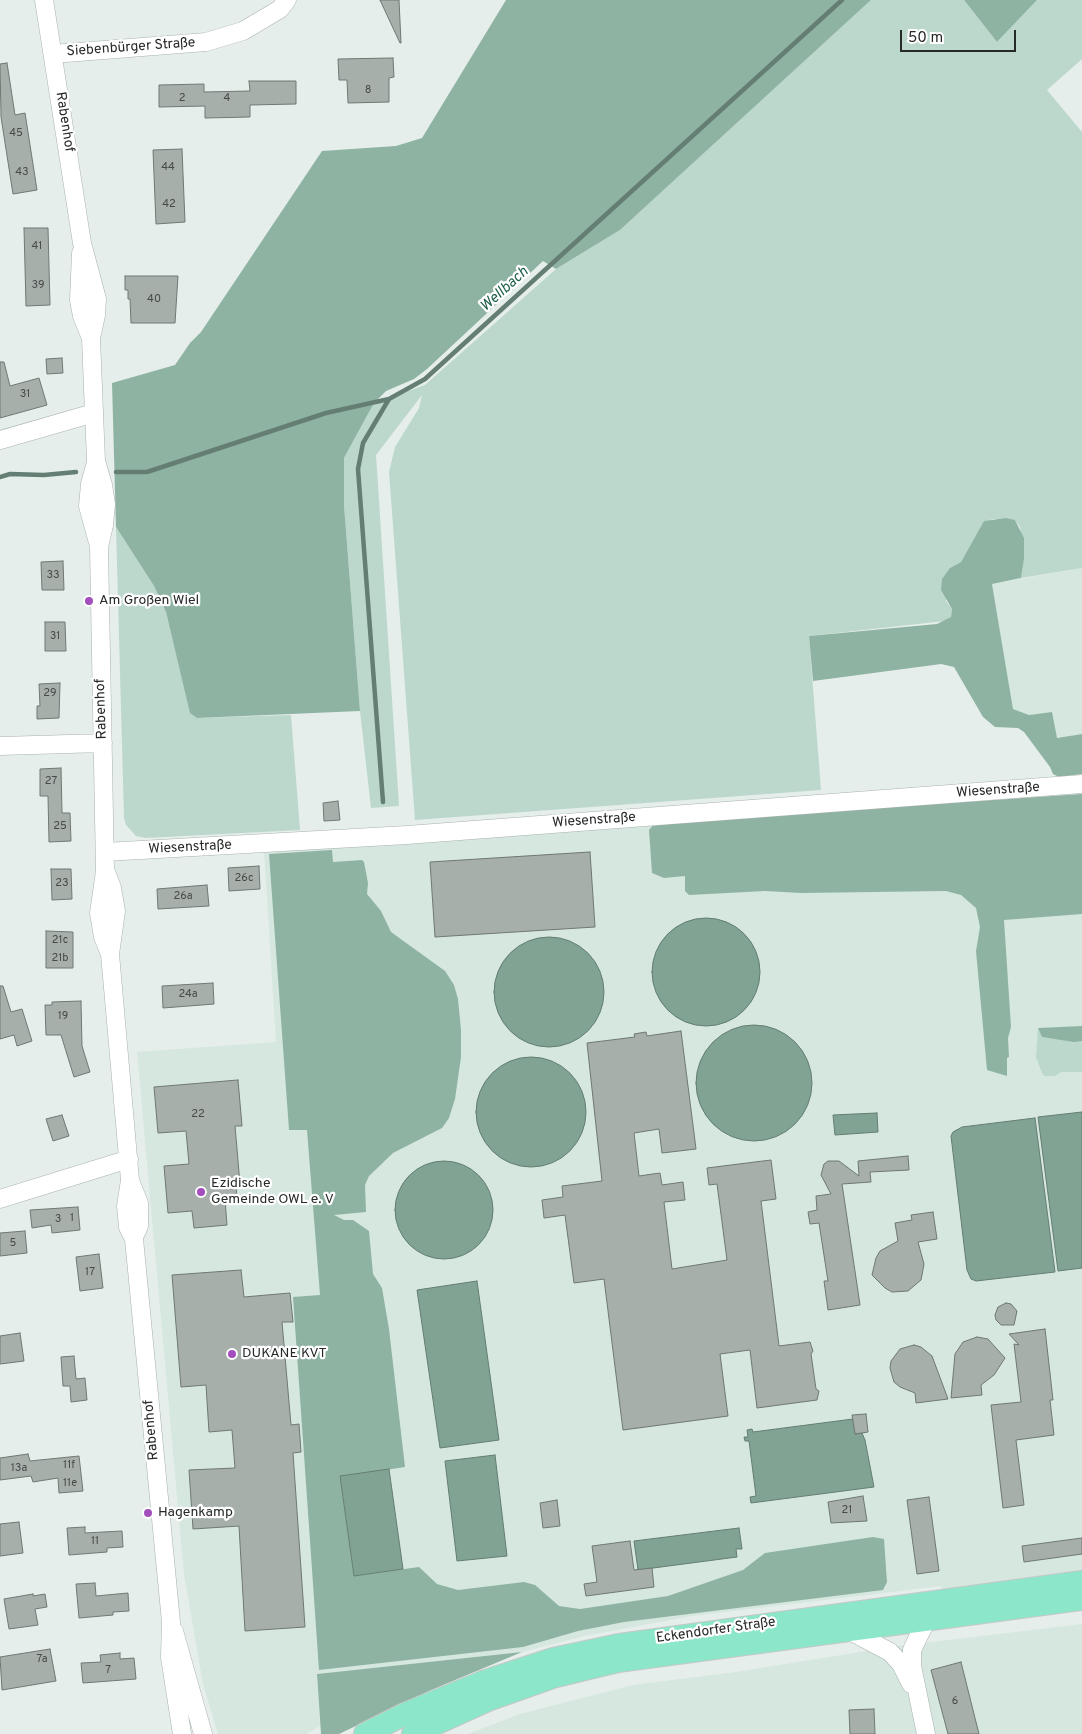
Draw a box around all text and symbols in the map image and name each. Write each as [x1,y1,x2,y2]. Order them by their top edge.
scale bar [902,20,1018,52]
text: 50 m [908,29,943,48]
street label: Siebenbürger Straße [66,35,196,61]
house number: 8 [365,84,371,98]
street label: Rabenhof [51,91,77,153]
house number: 2 [179,92,185,106]
house number: 4 [224,92,230,106]
house number: 45 [9,127,23,141]
house number: 44 [161,161,175,175]
house number: 43 [15,166,29,180]
house number: 42 [162,198,176,212]
house number: 41 [32,240,42,254]
water label: Wellbach [477,264,533,316]
house number: 39 [32,279,44,293]
house number: 40 [147,293,161,307]
house number: 31 [20,388,30,402]
house number: 33 [46,569,60,583]
place label: Am Großen Wiel [99,593,199,609]
marker: Am Großen Wiel [83,595,95,607]
house number: 31 [50,630,60,644]
street label: Rabenhof [93,678,111,740]
house number: 29 [43,687,57,701]
house number: 27 [45,775,57,789]
street label: Wiesenstraße [956,780,1040,802]
street label: Wiesenstraße [552,810,636,832]
house number: 25 [53,820,67,834]
street label: Wiesenstraße [148,837,232,859]
house number: 26c [235,872,253,886]
house number: 23 [55,877,69,891]
house number: 26a [173,890,193,904]
house number: 21c [52,934,68,948]
house number: 21b [51,952,69,966]
house number: 24a [178,988,198,1002]
house number: 19 [58,1010,68,1024]
house number: 22 [191,1108,205,1122]
place label: Ezidische Gemeinde OWL e. V [211,1176,334,1208]
marker: Ezidische Gemeinde OWL e. V [195,1186,207,1198]
house number: 1 [70,1212,74,1226]
house number: 3 [55,1213,61,1227]
house number: 5 [10,1237,16,1251]
house number: 17 [85,1266,95,1280]
place label: DUKANE KVT [242,1346,327,1362]
marker: DUKANE KVT [226,1348,238,1360]
street label: Rabenhof [141,1399,163,1461]
house number: 11f [63,1459,75,1473]
house number: 13a [11,1462,27,1476]
house number: 11e [63,1477,77,1491]
house number: 21 [842,1504,852,1518]
place label: Hagenkamp [158,1505,233,1521]
marker: Hagenkamp [142,1507,154,1519]
house number: 11 [91,1535,99,1549]
street label: Eckendorfer Straße [655,1614,777,1648]
house number: 7a [36,1653,48,1667]
house number: 7 [105,1664,111,1678]
house number: 6 [952,1695,958,1709]

